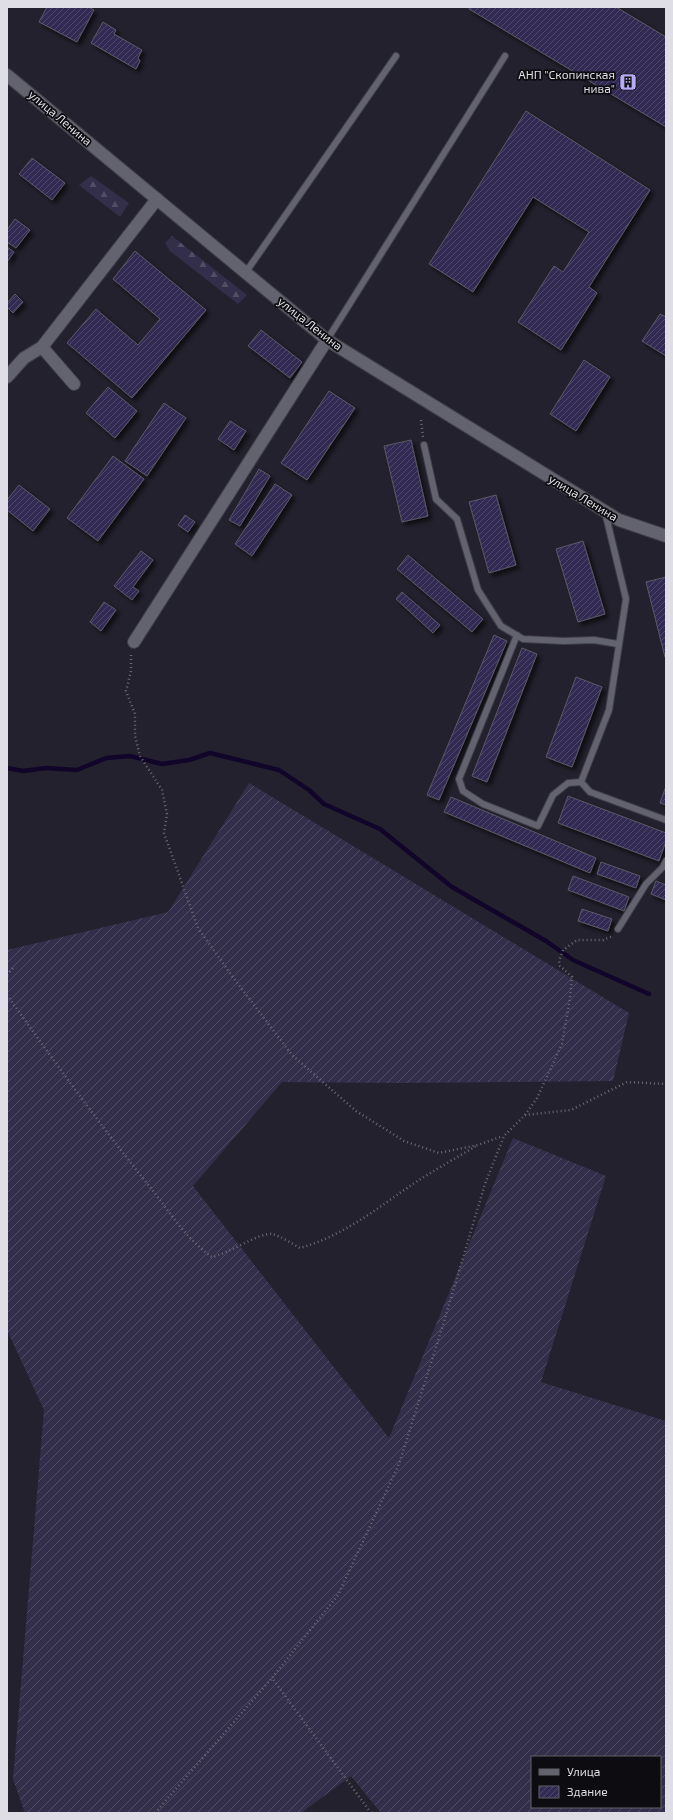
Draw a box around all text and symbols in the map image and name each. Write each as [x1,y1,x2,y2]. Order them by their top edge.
place label: АНП "Скопинская нива" [518,67,615,95]
building icon: АНП "Скопинская нива" [618,72,638,92]
street label: улица Ленина [26,87,95,148]
street label: улица Ленина [275,294,346,354]
street label: улица Ленина [546,471,621,524]
legend [531,1756,661,1808]
text: Улица [567,1764,600,1778]
text: Здание [567,1784,608,1798]

